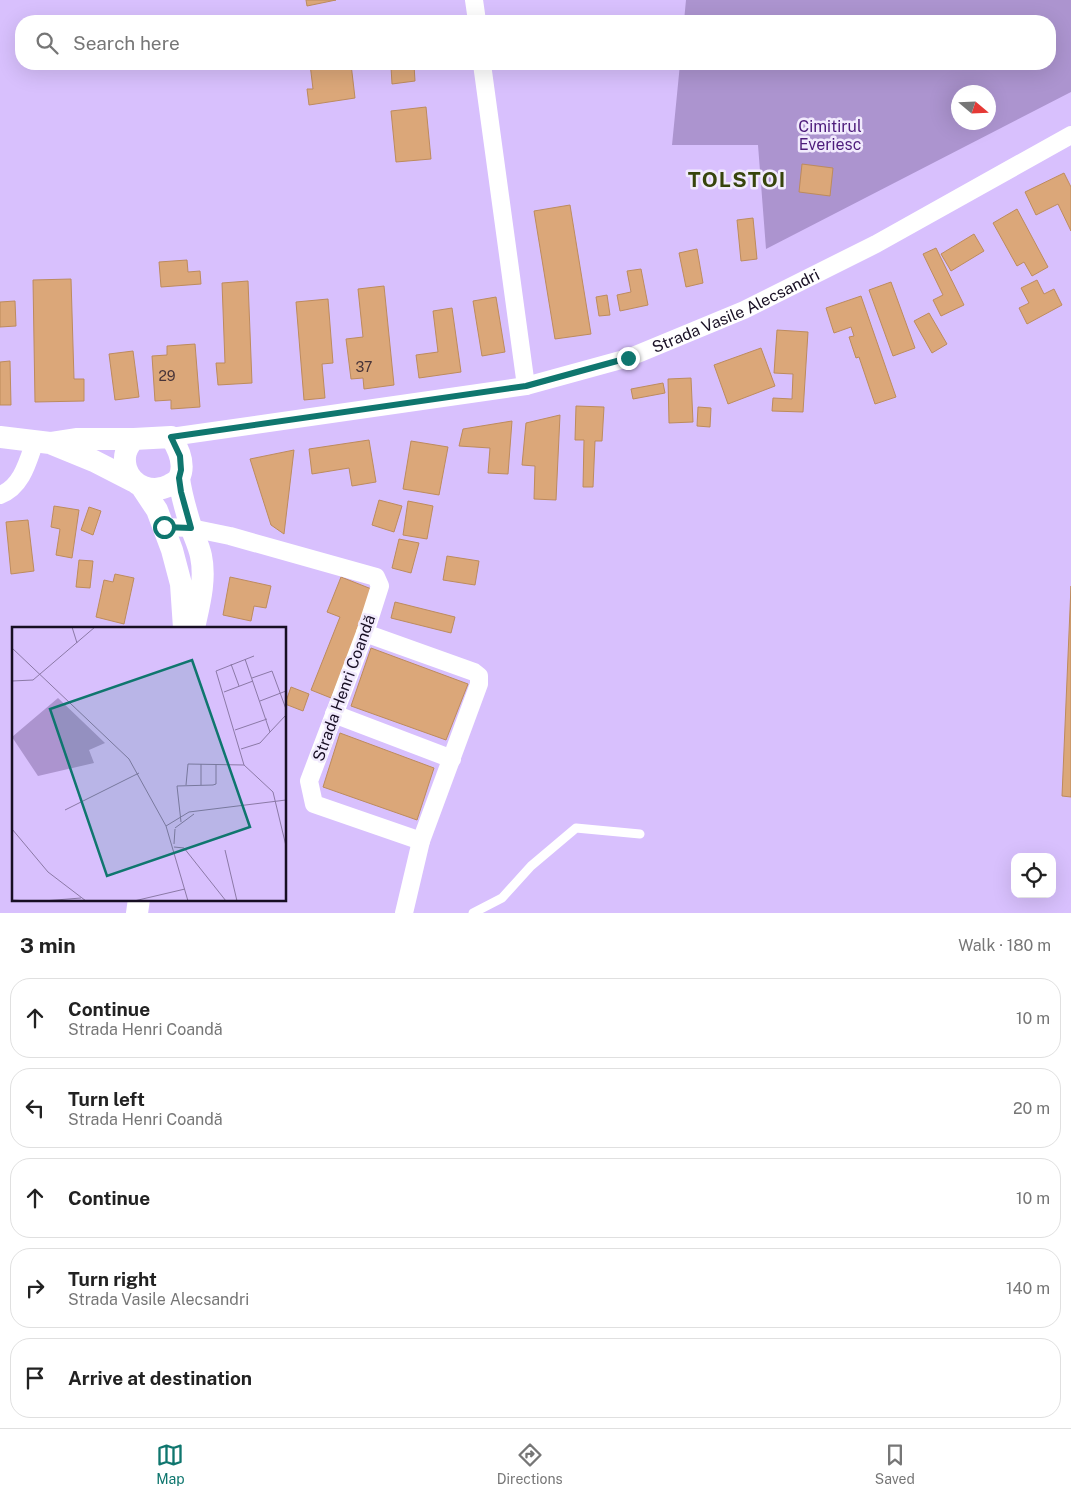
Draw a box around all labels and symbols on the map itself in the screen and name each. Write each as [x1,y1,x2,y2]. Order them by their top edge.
north arrow [951,85,996,130]
park label: Cimitirul Everiesc [798,117,862,154]
district label: TOLSTOI [688,167,786,192]
street label: Strada Vasile Alecsandri [649,264,822,357]
route end [617,347,640,370]
house number: 37 [356,359,372,375]
house number: 29 [158,368,176,384]
route start [153,516,176,539]
street label: Strada Henri Coandă [309,612,379,764]
inset map [12,627,286,901]

